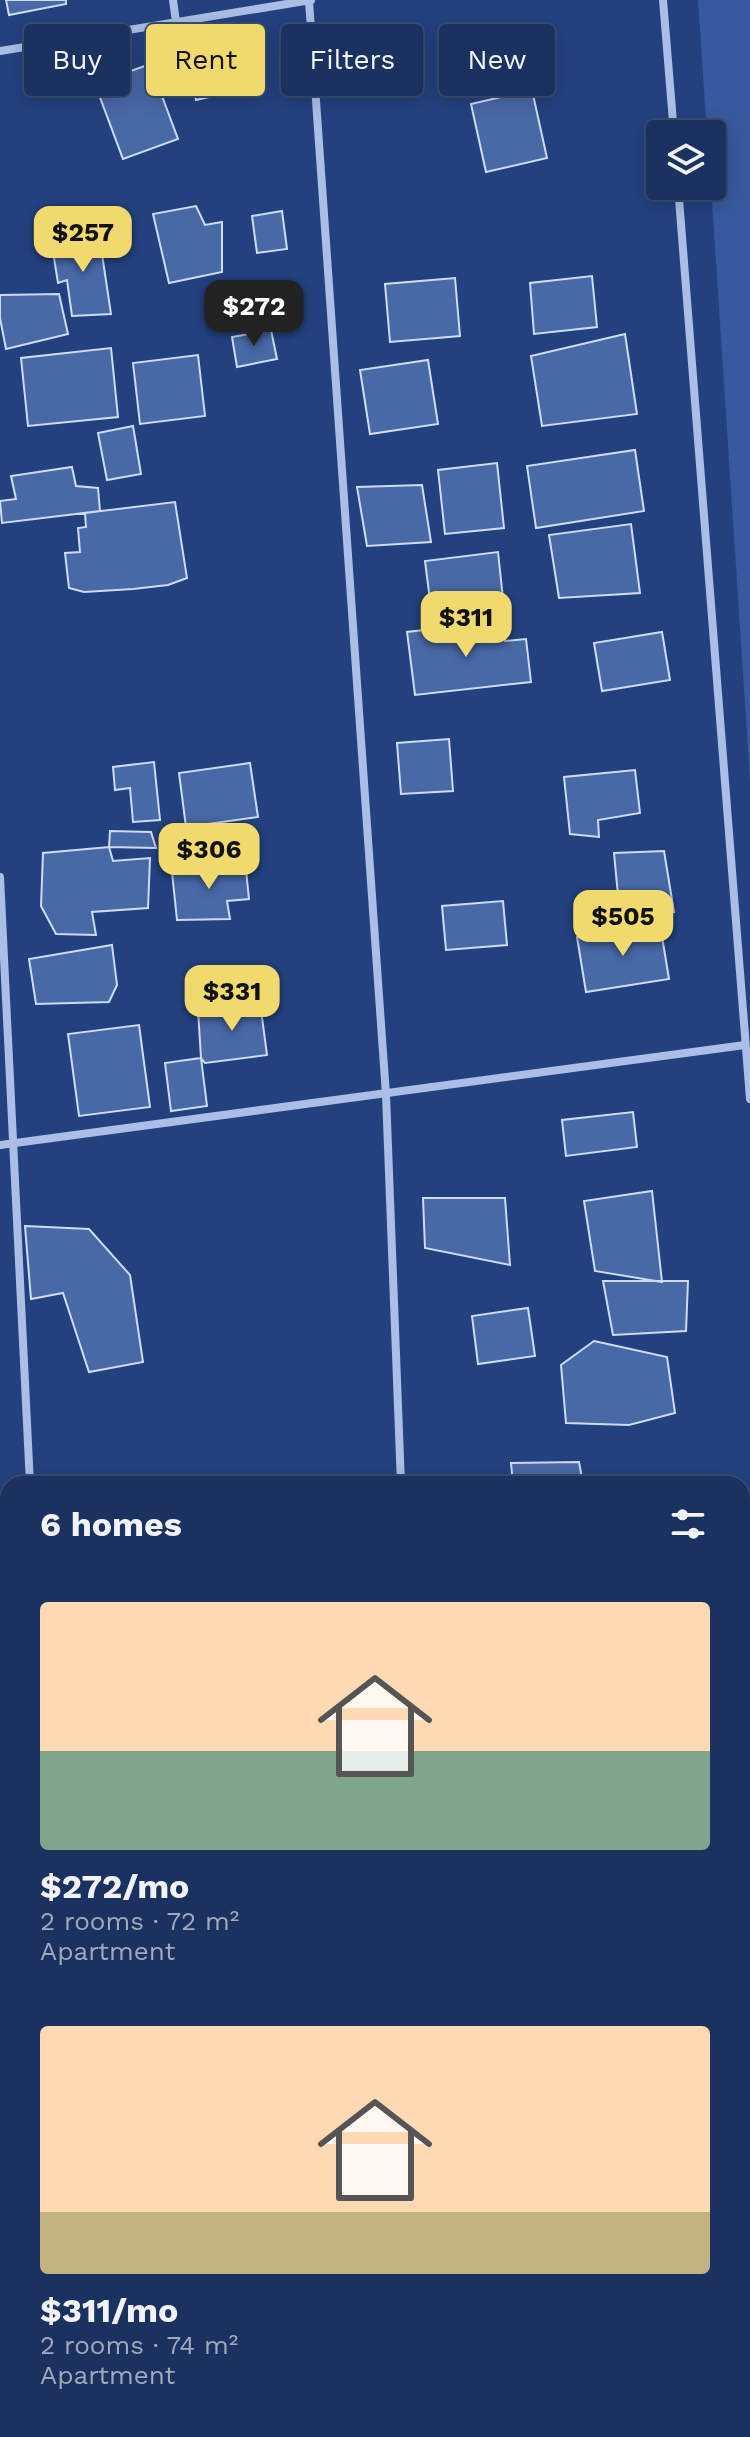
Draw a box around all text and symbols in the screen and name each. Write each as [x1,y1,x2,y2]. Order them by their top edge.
chip: Buy [24,24,130,96]
chip: Rent [146,24,265,96]
chip: Filters [281,24,423,96]
chip: New [439,24,555,96]
map controls [646,120,726,200]
button: layers [646,120,726,200]
pin: $257 [36,206,130,274]
text: $257 [52,217,114,247]
pin: $272 [207,280,301,348]
text: $272 [223,291,286,321]
pin: $311 [419,591,513,659]
text: $311 [439,602,493,632]
pin: $306 [162,823,256,891]
text: $306 [177,834,241,864]
pin: $505 [576,890,670,958]
text: $505 [591,901,655,931]
pin: $331 [185,965,279,1033]
text: $331 [203,976,261,1006]
icon: filters [666,1502,710,1546]
text: 6 homes [40,1504,182,1544]
icon: home [303,1654,447,1798]
text: $272/mo [40,1866,190,1906]
text: 2 rooms · 72 m² [40,1906,239,1936]
text: Apartment [40,1936,176,1966]
icon: home [303,2078,447,2222]
text: $311/mo [40,2290,178,2330]
text: 2 rooms · 74 m² [40,2330,238,2360]
text: Apartment [40,2360,176,2390]

